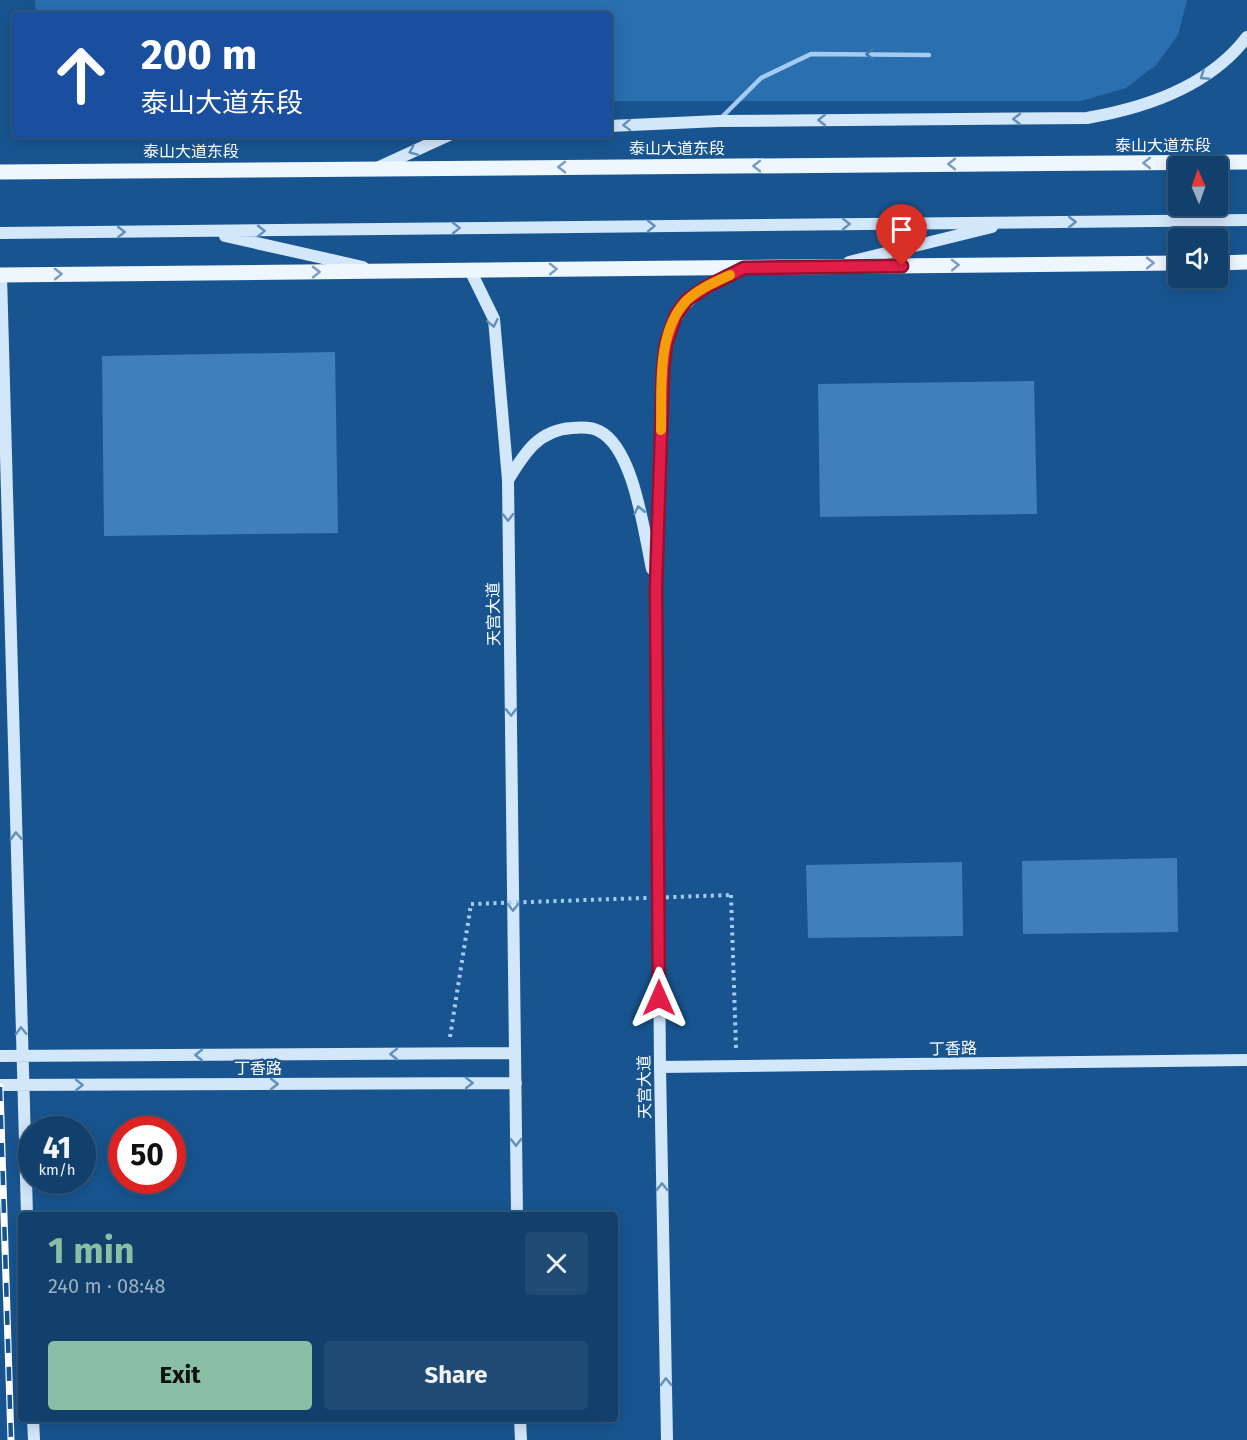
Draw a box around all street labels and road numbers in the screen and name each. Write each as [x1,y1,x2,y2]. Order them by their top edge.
street label: 泰山大道东段 [1115,136,1211,155]
street label: 泰山大道东段 [629,139,725,158]
street label: 泰山大道东段 [143,142,239,161]
street label: 天宫大道 [483,582,504,646]
street label: 丁香路 [929,1039,977,1058]
street label: 天宫大道 [634,1055,655,1119]
street label: 丁香路 [234,1059,282,1078]

